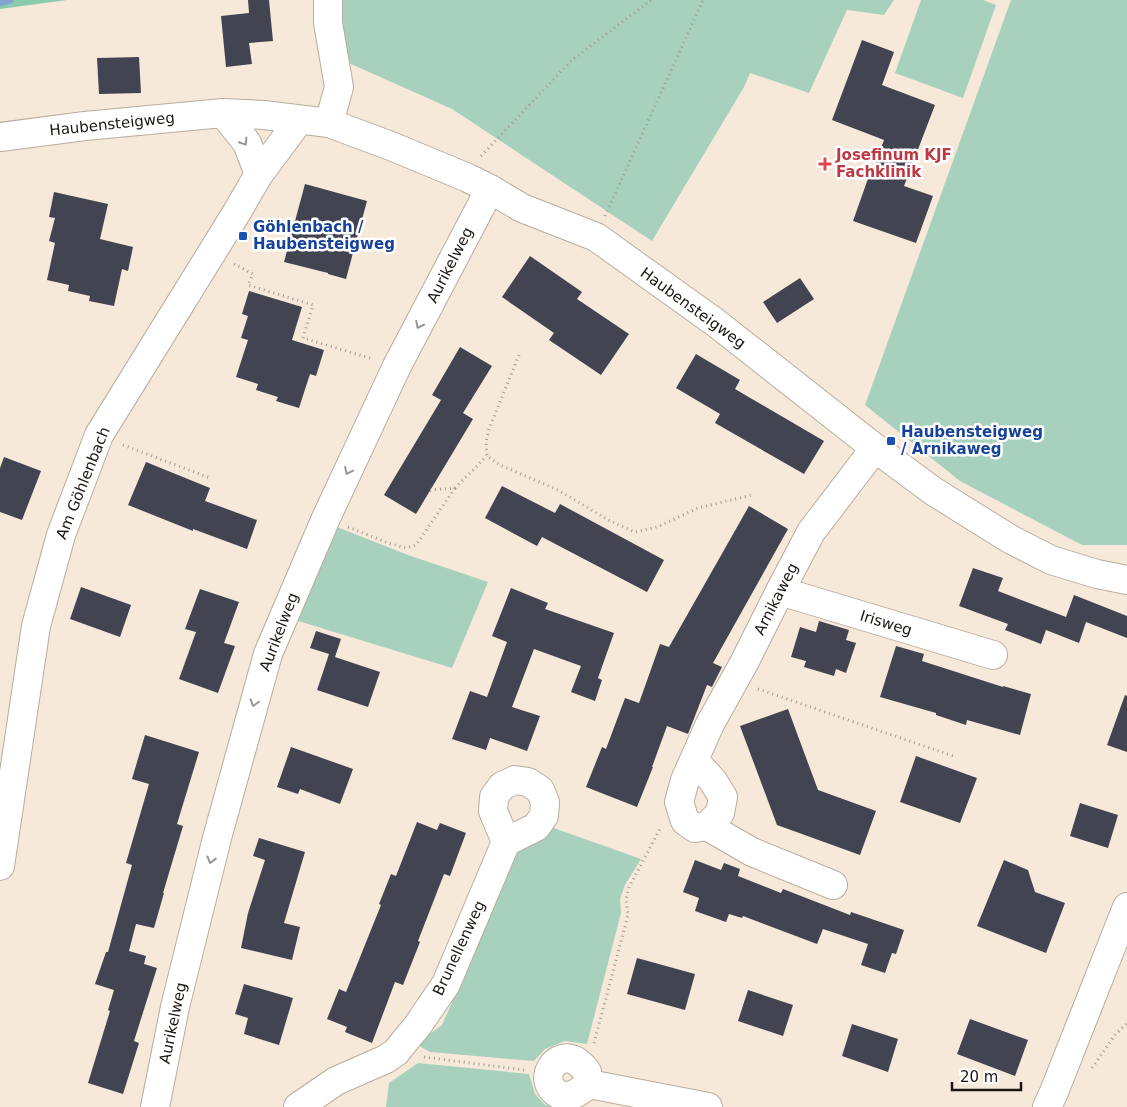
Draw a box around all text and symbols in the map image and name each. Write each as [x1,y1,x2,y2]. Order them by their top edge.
street label: Haubensteigweg [48,108,176,140]
one-way arrow [238,136,248,145]
place label: Josefinum KJF Fachklinik [835,146,952,181]
marker: Josefinum KJF Fachklinik [818,157,832,171]
place label: Göhlenbach / Haubensteigweg [253,218,395,253]
street label: Aurikelweg [423,224,477,306]
marker: Göhlenbach / Haubensteigweg [237,230,249,242]
street label: Haubensteigweg [637,264,749,352]
one-way arrow [415,320,425,329]
place label: Haubensteigweg / Arnikaweg [901,423,1043,458]
street label: Am Göhlenbach [52,424,114,542]
marker: Haubensteigweg / Arnikaweg [885,435,897,447]
one-way arrow [344,466,354,475]
street label: Arnikaweg [750,560,802,638]
street label: Aurikelweg [256,590,302,674]
street label: Irisweg [858,607,914,639]
one-way arrow [250,698,260,706]
one-way arrow [207,855,217,863]
street label: Brunellenweg [429,898,489,998]
street label: Aurikelweg [156,981,190,1065]
scale bar [952,1060,1021,1092]
text: 20 m [960,1068,998,1086]

